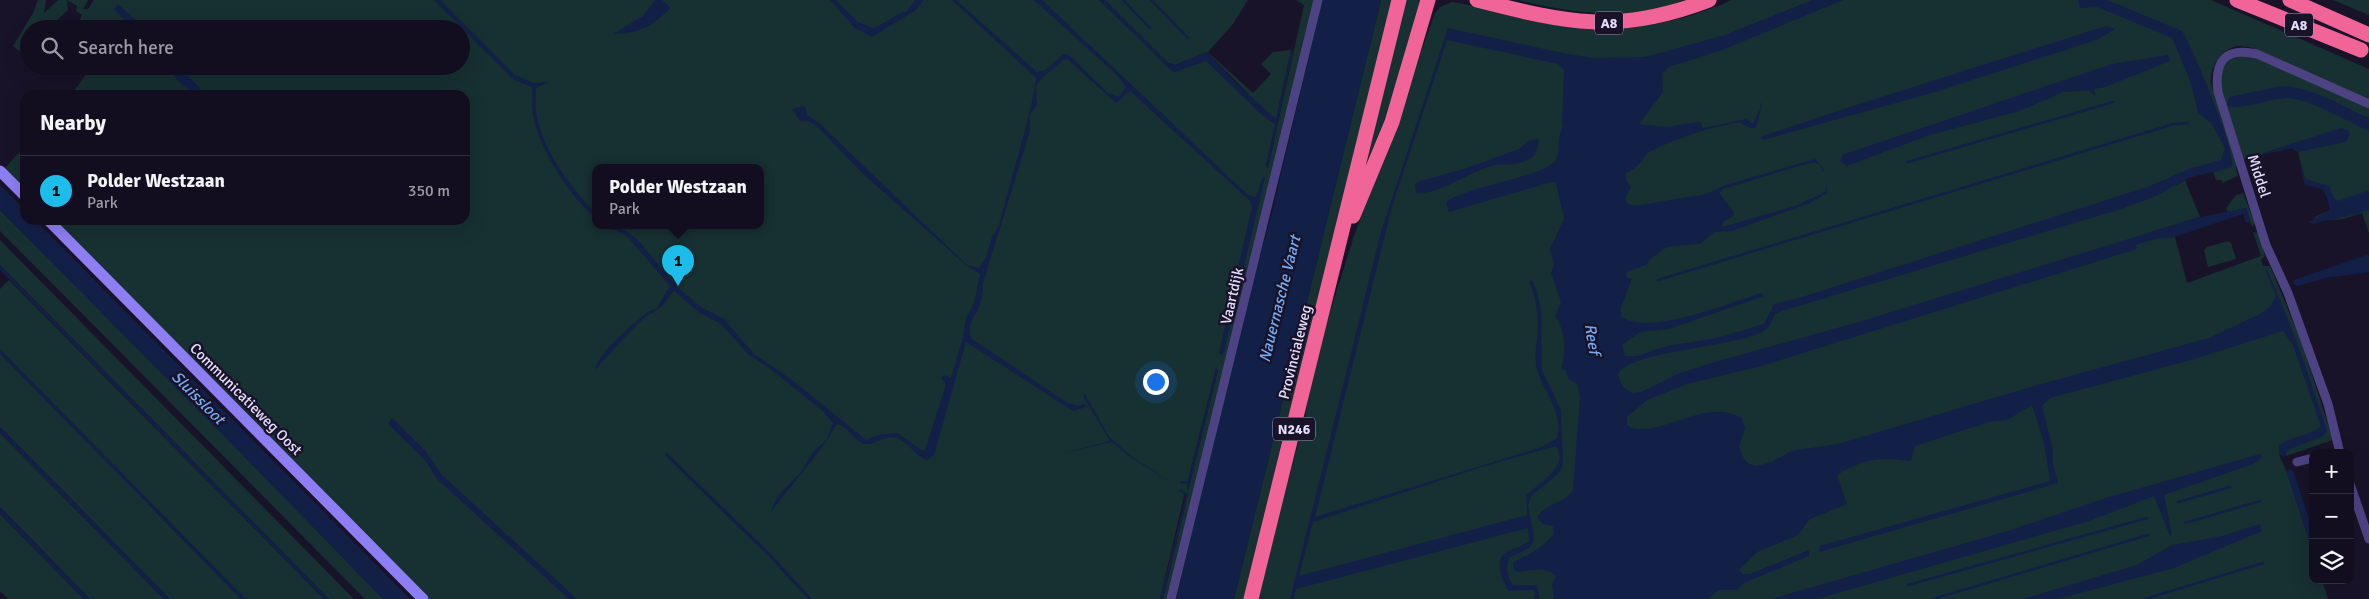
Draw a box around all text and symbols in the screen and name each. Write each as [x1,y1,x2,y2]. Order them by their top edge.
road number: A8 [1595,12,1623,34]
road number: A8 [2285,14,2313,36]
search box [20,20,470,75]
icon: search [38,34,66,62]
text: Search here [78,36,174,60]
text: Nearby [40,110,106,136]
street label: Middel [2244,152,2274,200]
popup [592,164,764,229]
text: Polder Westzaan [87,169,225,193]
text: Polder Westzaan [609,175,747,199]
text: 1 [52,181,60,201]
text: 350 m [408,181,450,201]
text: Park [87,193,118,213]
text: Park [609,199,640,219]
water label: Nauernasche Vaart [1255,231,1306,364]
pin: 1 [662,245,694,286]
street label: Vaartdijk [1217,265,1247,326]
street label: Provincialeweg [1275,303,1315,401]
water label: Reef [1580,322,1605,359]
street label: Communicatieweg Oost [186,339,306,459]
water label: Sluissloot [167,367,230,430]
your location [1143,369,1169,395]
road number: N246 [1273,418,1315,440]
map controls [2309,449,2354,584]
button: + [2309,449,2354,494]
button: − [2309,494,2354,539]
button: layers [2309,539,2354,584]

